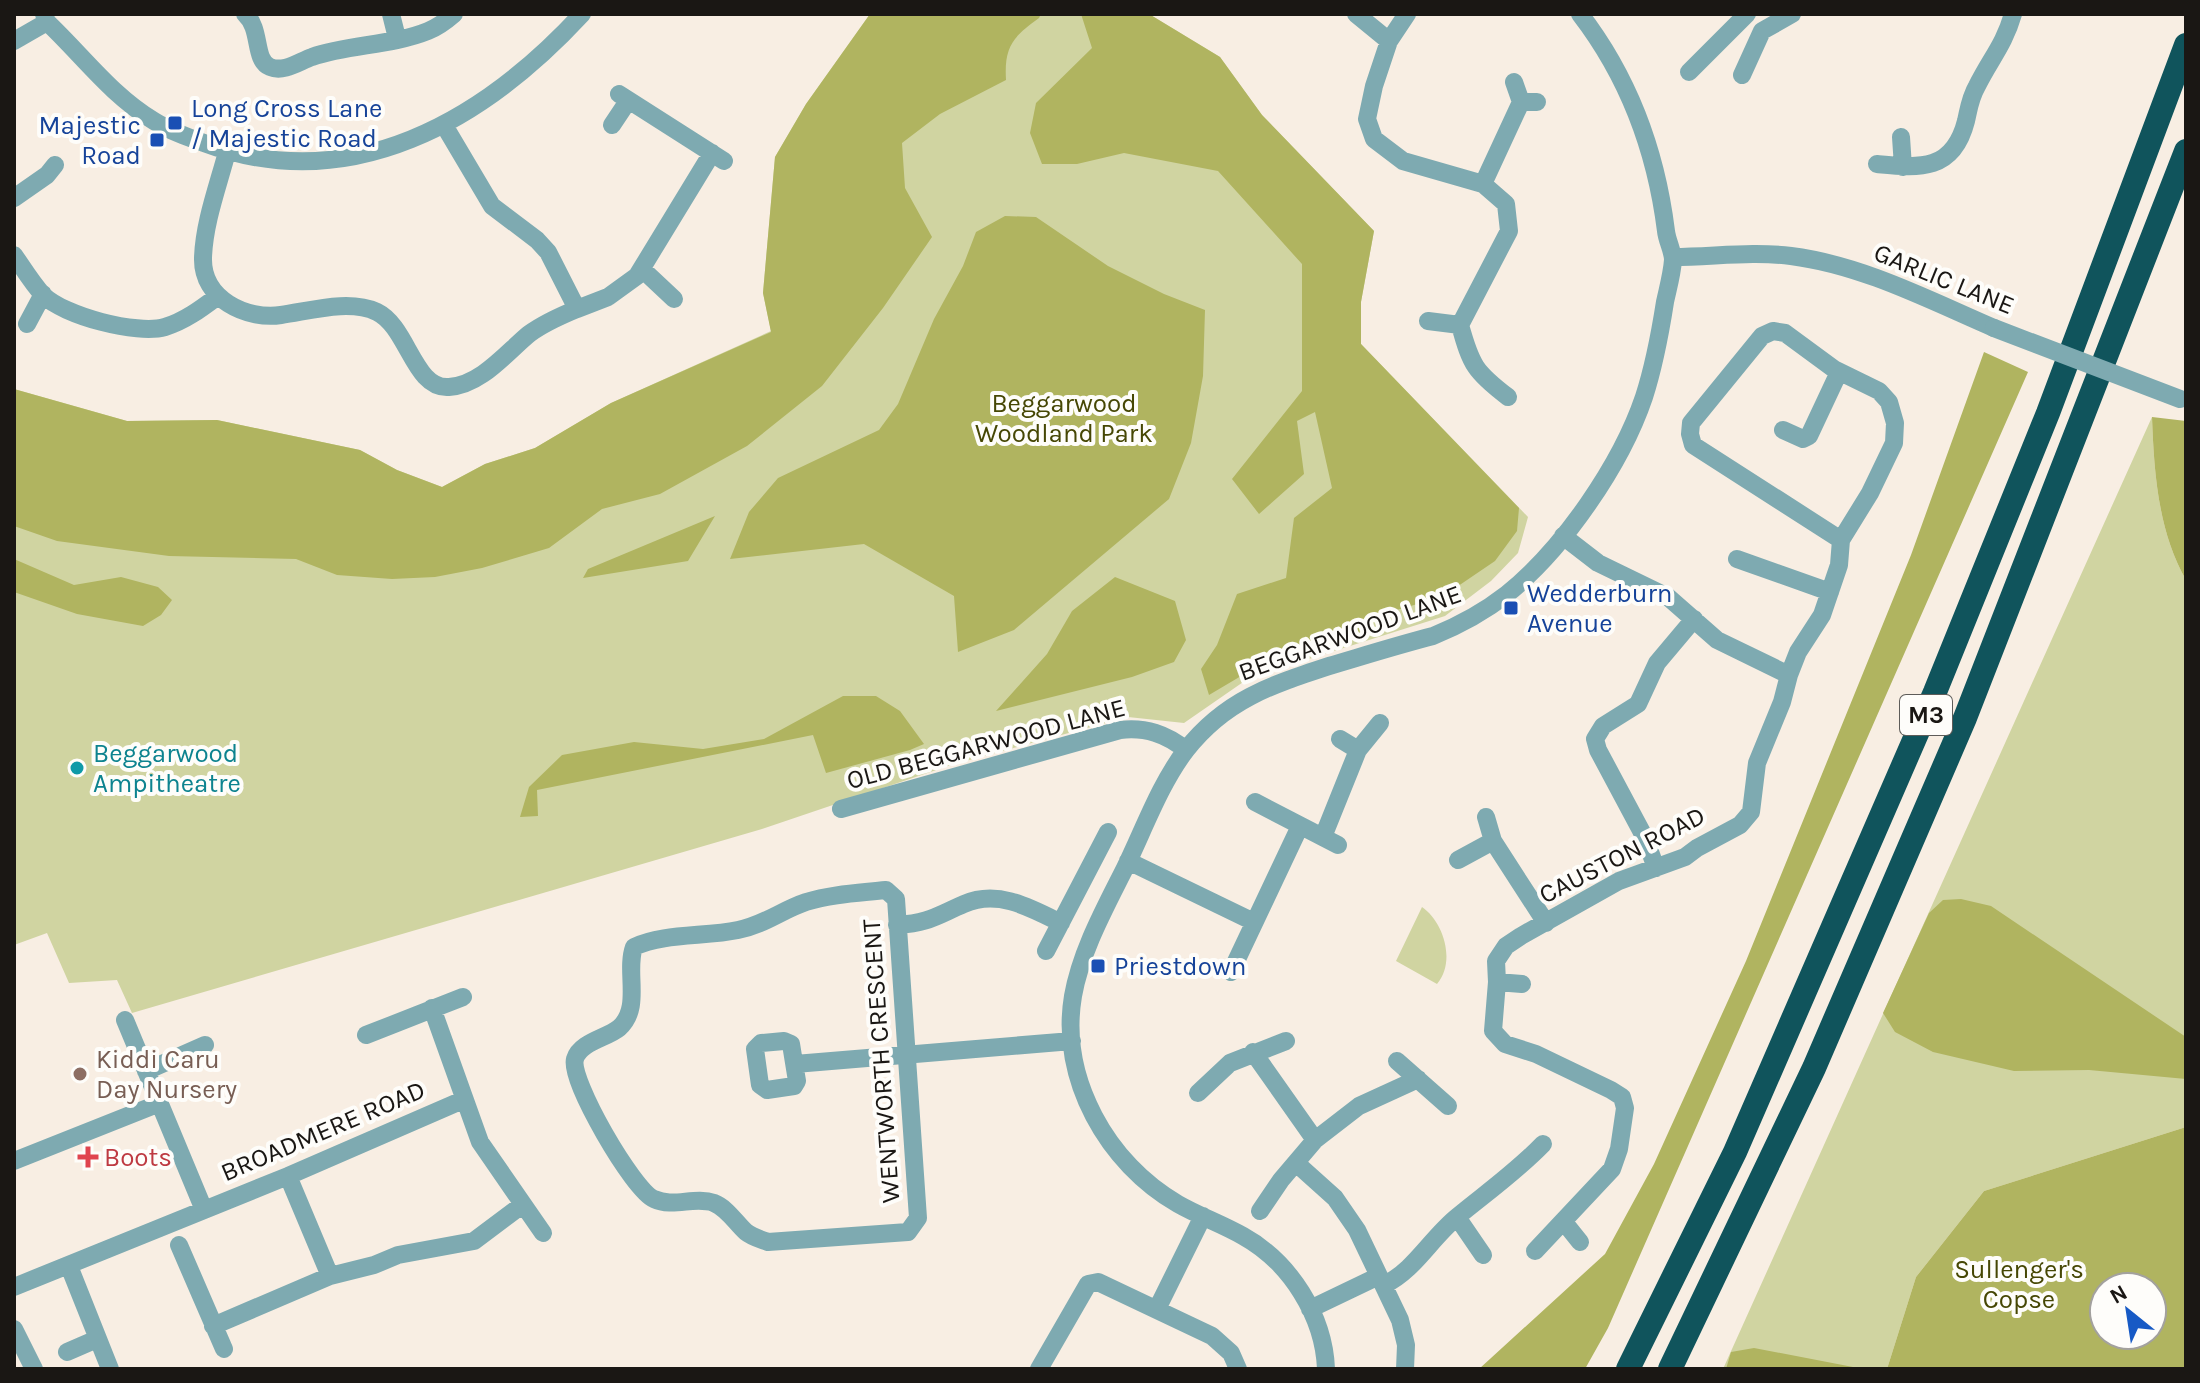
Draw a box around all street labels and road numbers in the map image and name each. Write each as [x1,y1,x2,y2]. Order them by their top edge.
street label: GARLIC LANE [1869,237,2019,321]
street label: BEGGARWOOD LANE [1234,578,1466,688]
street label: OLD BEGGARWOOD LANE [843,692,1129,796]
road number: M3 [1900,695,1952,735]
street label: CAUSTON ROAD [1534,800,1710,910]
street label: WENTWORTH CRESCENT [856,918,906,1204]
street label: BROADMERE ROAD [216,1074,430,1188]

